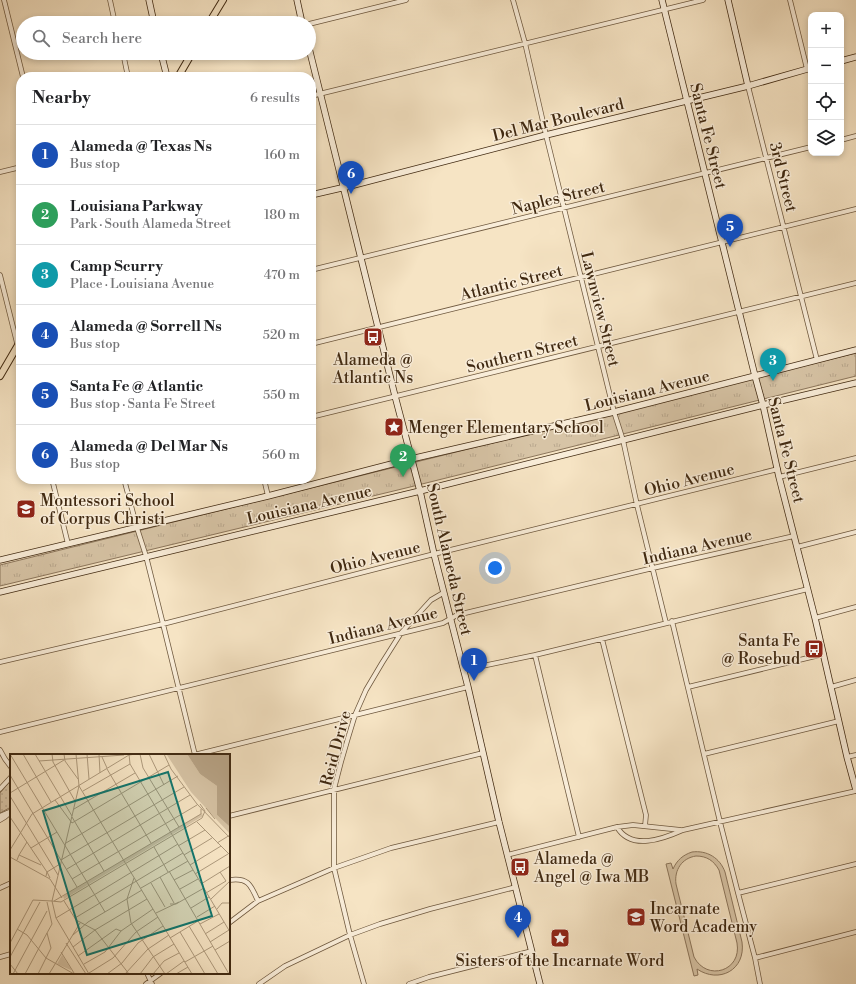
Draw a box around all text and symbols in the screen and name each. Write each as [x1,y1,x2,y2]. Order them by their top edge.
map controls [808,12,844,156]
button: + [808,12,844,48]
search box [16,16,316,60]
icon: search [30,27,52,49]
text: Search here [62,29,142,48]
button: − [808,48,844,84]
street label: Santa Fe Street [685,81,731,192]
button: locate [808,84,844,120]
text: Nearby [32,87,91,109]
text: 6 results [250,90,300,106]
street label: Del Mar Boulevard [490,94,626,146]
button: layers [808,120,844,156]
text: Alameda @ Texas Ns [70,137,212,156]
street label: 3rd Street [765,140,801,215]
text: 1 [42,147,48,163]
text: 160 m [264,147,300,163]
text: Bus stop [70,156,120,172]
pin: 6 [338,161,364,194]
street label: Naples Street [509,177,607,219]
text: Louisiana Parkway [70,197,203,216]
text: 2 [41,207,49,223]
text: 180 m [264,207,300,223]
pin: 5 [717,214,743,247]
text: Park · South Alameda Street [70,216,231,232]
street label: Lawnview Street [576,250,624,369]
text: Camp Scurry [70,257,163,276]
street label: Atlantic Street [457,260,565,306]
text: 3 [41,267,49,283]
text: 470 m [264,267,300,283]
text: Place · Louisiana Avenue [70,276,214,292]
text: Alameda @ Sorrell Ns [70,317,222,336]
bus stop icon: Alameda @ Atlantic Ns [362,326,384,348]
text: 4 [41,327,49,343]
text: 520 m [263,327,300,343]
street label: Southern Street [464,330,580,377]
text: Bus stop [70,336,120,352]
pin: 3 [760,348,786,381]
place label: Alameda @ Atlantic Ns [332,350,413,388]
street label: Louisiana Avenue [583,366,712,416]
text: Santa Fe @ Atlantic [70,377,203,396]
text: 5 [41,387,49,403]
text: 550 m [263,387,300,403]
street label: Santa Fe Street [763,395,809,506]
text: Bus stop · Santa Fe Street [70,396,216,412]
place icon: Menger Elementary School [383,416,405,438]
place label: Menger Elementary School [408,418,604,438]
text: Alameda @ Del Mar Ns [70,437,228,456]
pin: 2 [390,444,416,477]
text: 6 [41,447,49,463]
text: 560 m [262,447,300,463]
text: Bus stop [70,456,120,472]
street label: Ohio Avenue [642,459,736,501]
street label: Louisiana Avenue [245,481,374,529]
street label: South Alameda Street [422,481,476,638]
place label: Montessori School of Corpus Christi [40,491,175,529]
school or university icon: Montessori School of Corpus Christi [15,498,37,520]
street label: Indiana Avenue [641,525,754,569]
street label: Ohio Avenue [328,537,422,579]
your location [485,558,505,578]
street label: Indiana Avenue [327,603,440,649]
place label: Santa Fe @ Rosebud [721,631,800,669]
bus stop icon: Santa Fe @ Rosebud [803,638,825,660]
pin: 1 [461,648,487,681]
street label: Reid Drive [316,708,356,788]
inset map [10,754,230,974]
place label: Alameda @ Angel @ Iwa MB [533,849,649,887]
bus stop icon: Alameda @ Angel @ Iwa MB [509,856,531,878]
place label: Incarnate Word Academy [649,899,757,937]
pin: 4 [505,905,531,938]
school or university icon: Incarnate Word Academy [625,906,647,928]
place icon: Sisters of the Incarnate Word [549,927,571,949]
place label: Sisters of the Incarnate Word [456,951,664,971]

